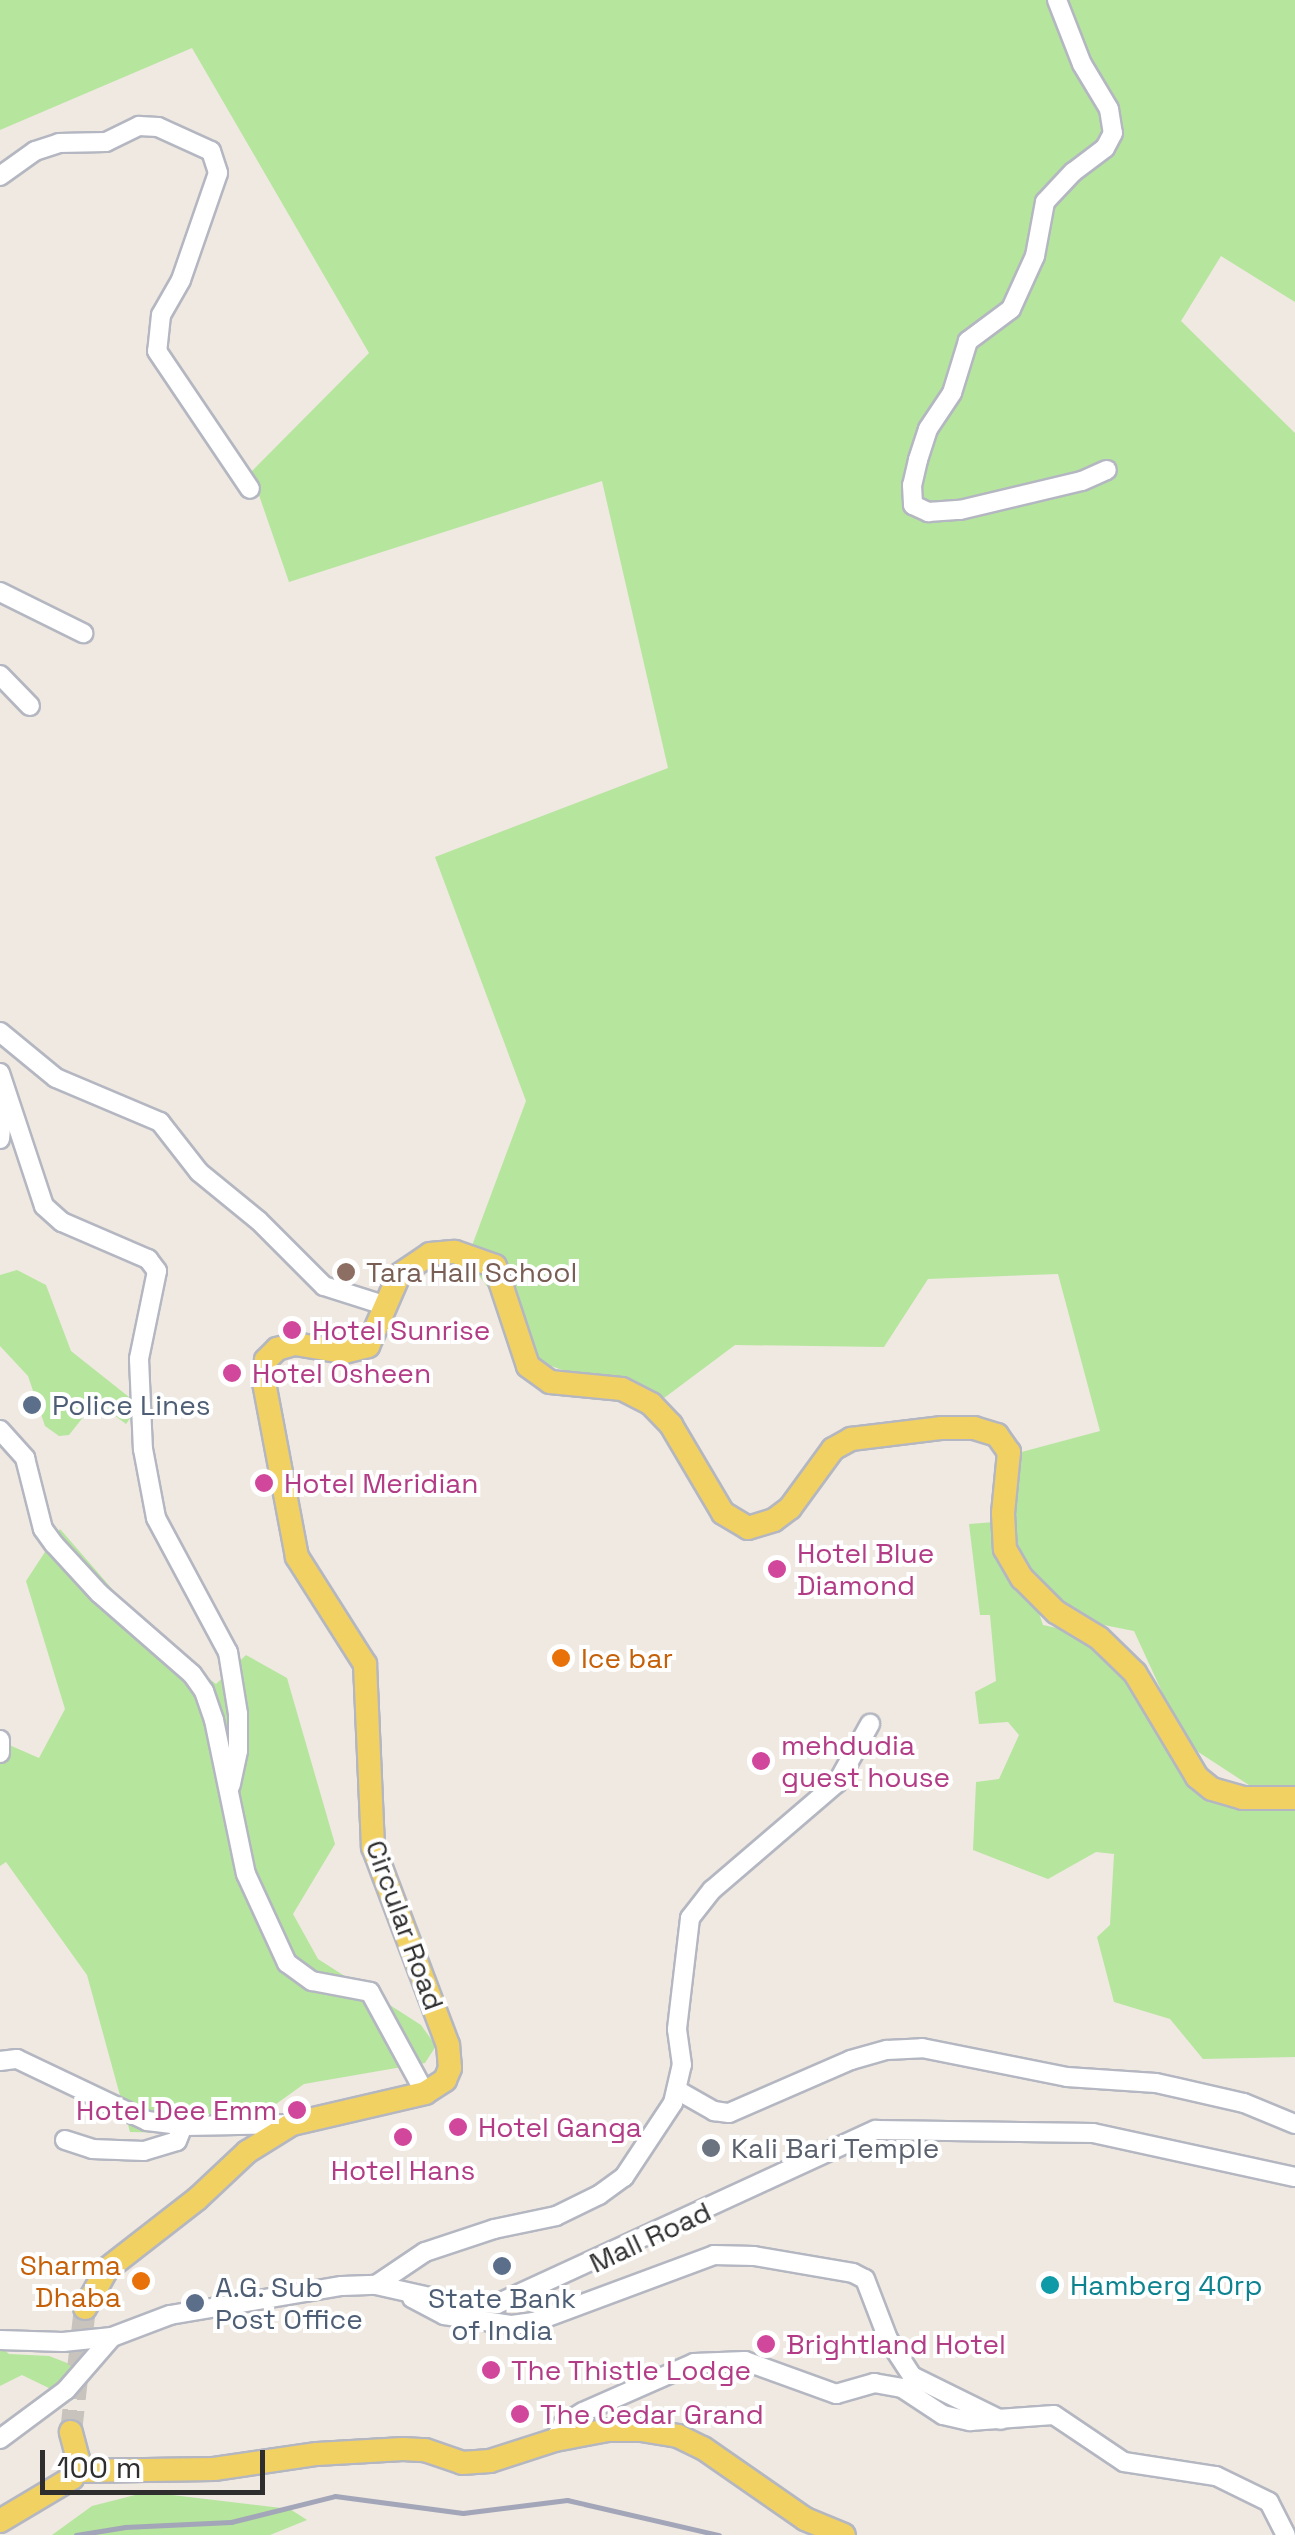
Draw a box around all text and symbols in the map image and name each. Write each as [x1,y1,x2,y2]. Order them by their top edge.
place label: Tara Hall School [366,1255,577,1289]
marker: Tara Hall School [335,1261,357,1283]
place label: Hotel Sunrise [312,1313,490,1347]
marker: Hotel Sunrise [281,1319,303,1341]
place label: Hotel Osheen [252,1356,431,1390]
marker: Hotel Osheen [221,1362,243,1384]
place label: Police Lines [52,1388,211,1422]
marker: Police Lines [21,1394,43,1416]
place label: Hotel Meridian [284,1466,479,1500]
marker: Hotel Meridian [253,1472,275,1494]
place label: Hotel Blue Diamond [797,1536,934,1602]
marker: Hotel Blue Diamond [766,1558,788,1580]
place label: Ice bar [581,1641,673,1675]
marker: Ice bar [550,1647,572,1669]
place label: mehdudia guest house [781,1728,950,1794]
marker: mehdudia guest house [750,1750,772,1772]
street label: Circular Road [359,1836,451,2014]
place label: Hotel Dee Emm [76,2093,277,2127]
marker: Hotel Dee Emm [286,2099,308,2121]
place label: Hotel Ganga [478,2110,642,2144]
marker: Hotel Ganga [447,2116,469,2138]
marker: Hotel Hans [392,2126,414,2148]
place label: Kali Bari Temple [731,2131,940,2165]
marker: Kali Bari Temple [700,2137,722,2159]
place label: Hotel Hans [331,2153,475,2187]
street label: Mall Road [584,2194,716,2280]
place label: Sharma Dhaba [20,2248,121,2314]
marker: State Bank of India [491,2255,513,2277]
place label: Hamberg 40rp [1070,2268,1262,2302]
marker: Sharma Dhaba [130,2270,152,2292]
place label: A.G. Sub Post Office [215,2270,363,2336]
marker: Hamberg 40rp [1039,2274,1061,2296]
place label: State Bank of India [428,2281,576,2347]
marker: A.G. Sub Post Office [184,2292,206,2314]
place label: Brightland Hotel [786,2327,1006,2361]
marker: Brightland Hotel [755,2333,777,2355]
place label: The Thistle Lodge [511,2353,752,2387]
marker: The Thistle Lodge [480,2359,502,2381]
place label: The Cedar Grand [540,2397,764,2431]
marker: The Cedar Grand [509,2403,531,2425]
scale bar [45,2430,270,2492]
text: 100 m [57,2448,142,2487]

